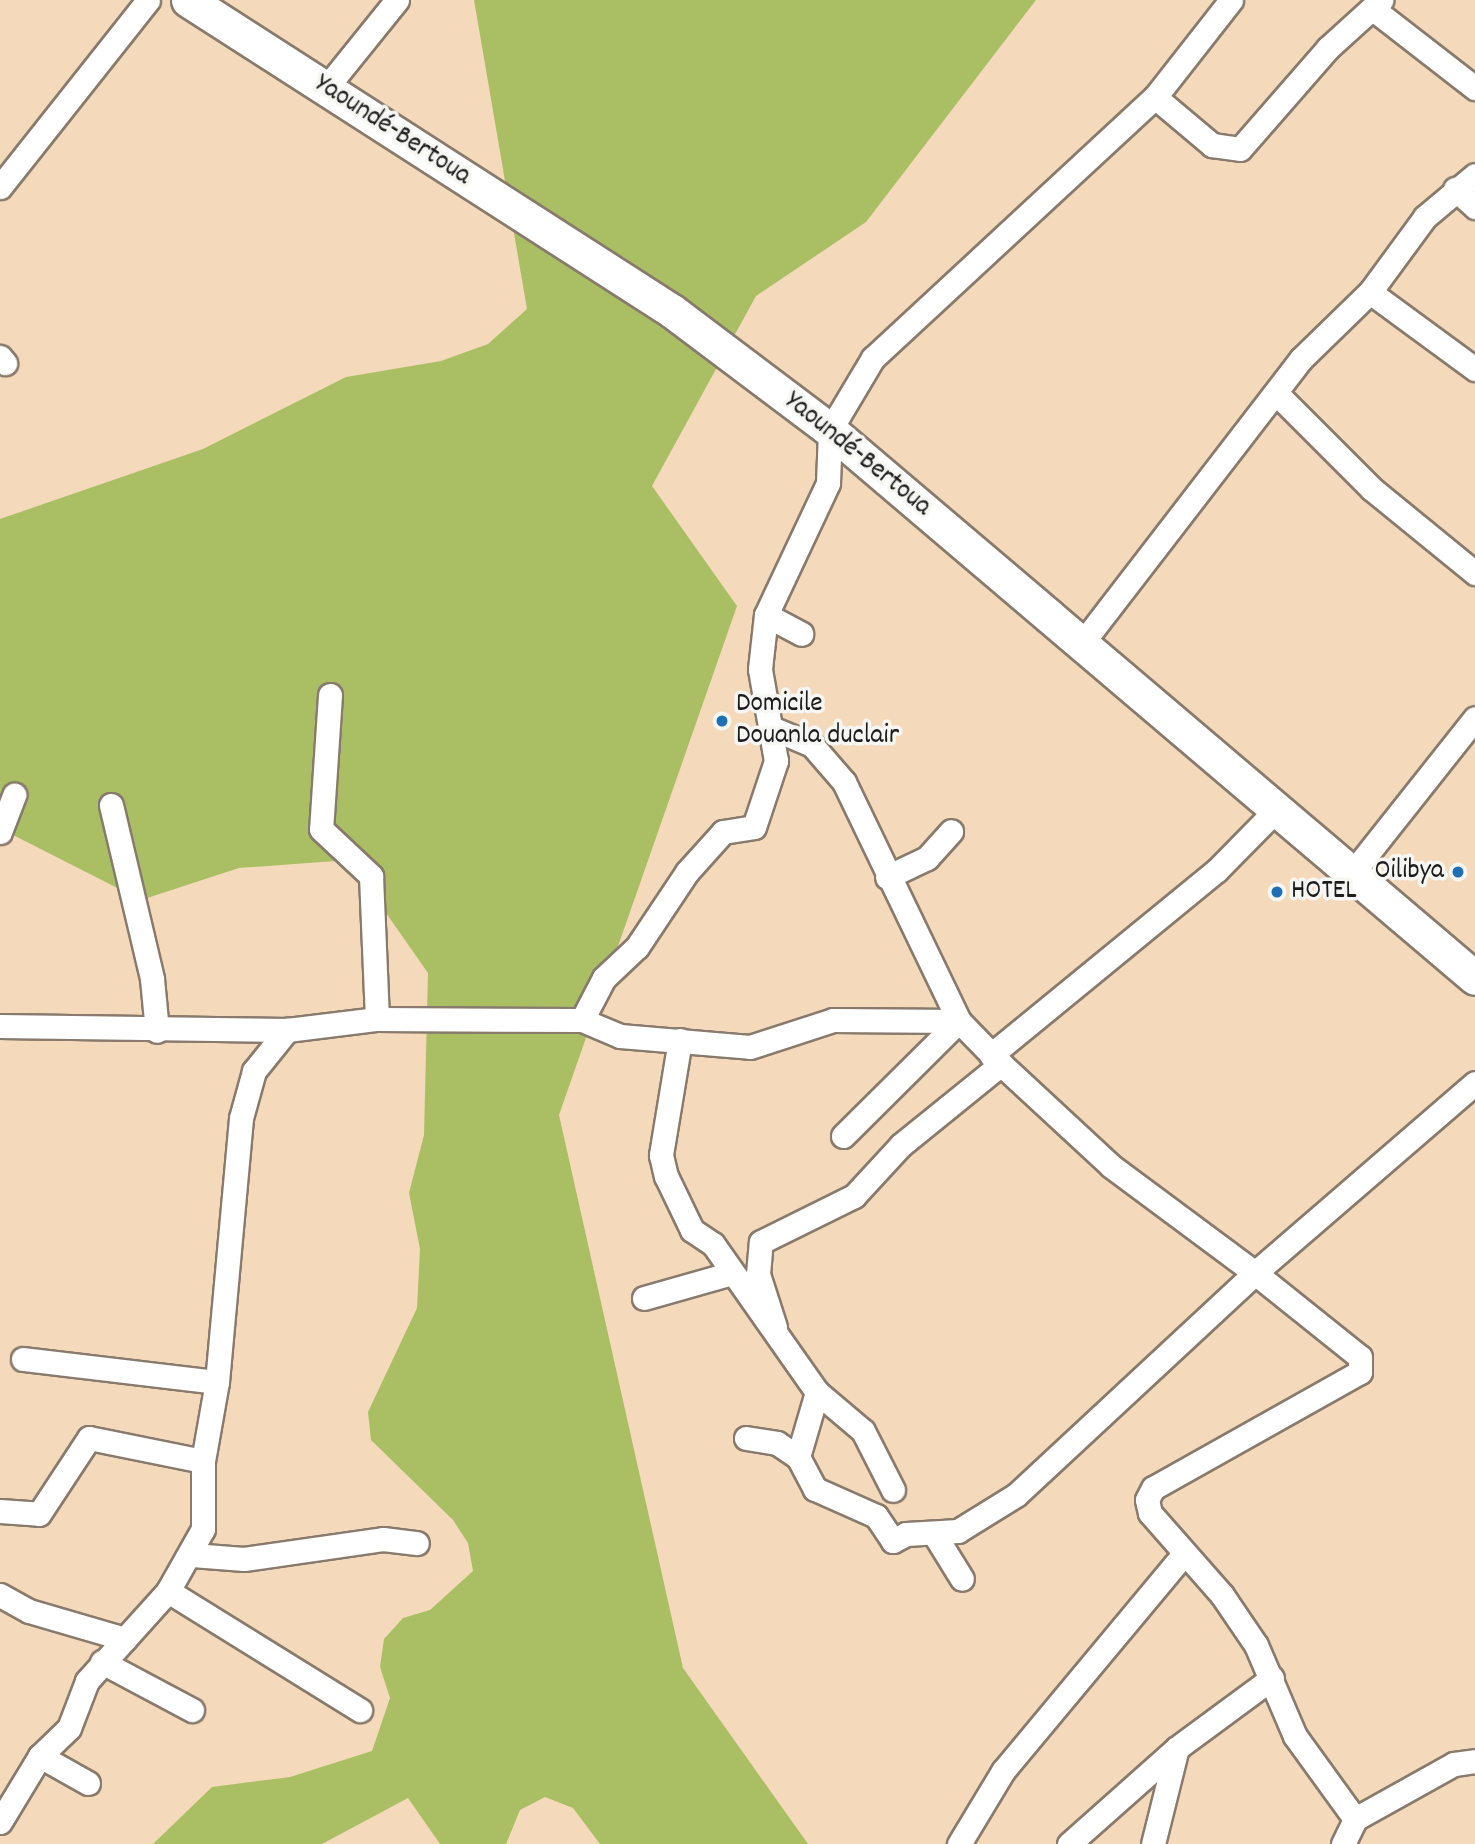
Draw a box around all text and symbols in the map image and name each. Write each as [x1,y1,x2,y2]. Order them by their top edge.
street label: Yaoundé-Bertoua [308,68,476,194]
street label: Yaoundé-Bertoua [777,385,937,525]
place label: Domicile Douanla duclair [736,688,899,754]
marker: Domicile Douanla duclair [714,713,730,729]
place label: Oilibya [1374,855,1444,889]
marker: Oilibya [1450,864,1466,880]
place label: HOTEL [1291,875,1357,909]
marker: HOTEL [1269,884,1285,900]

